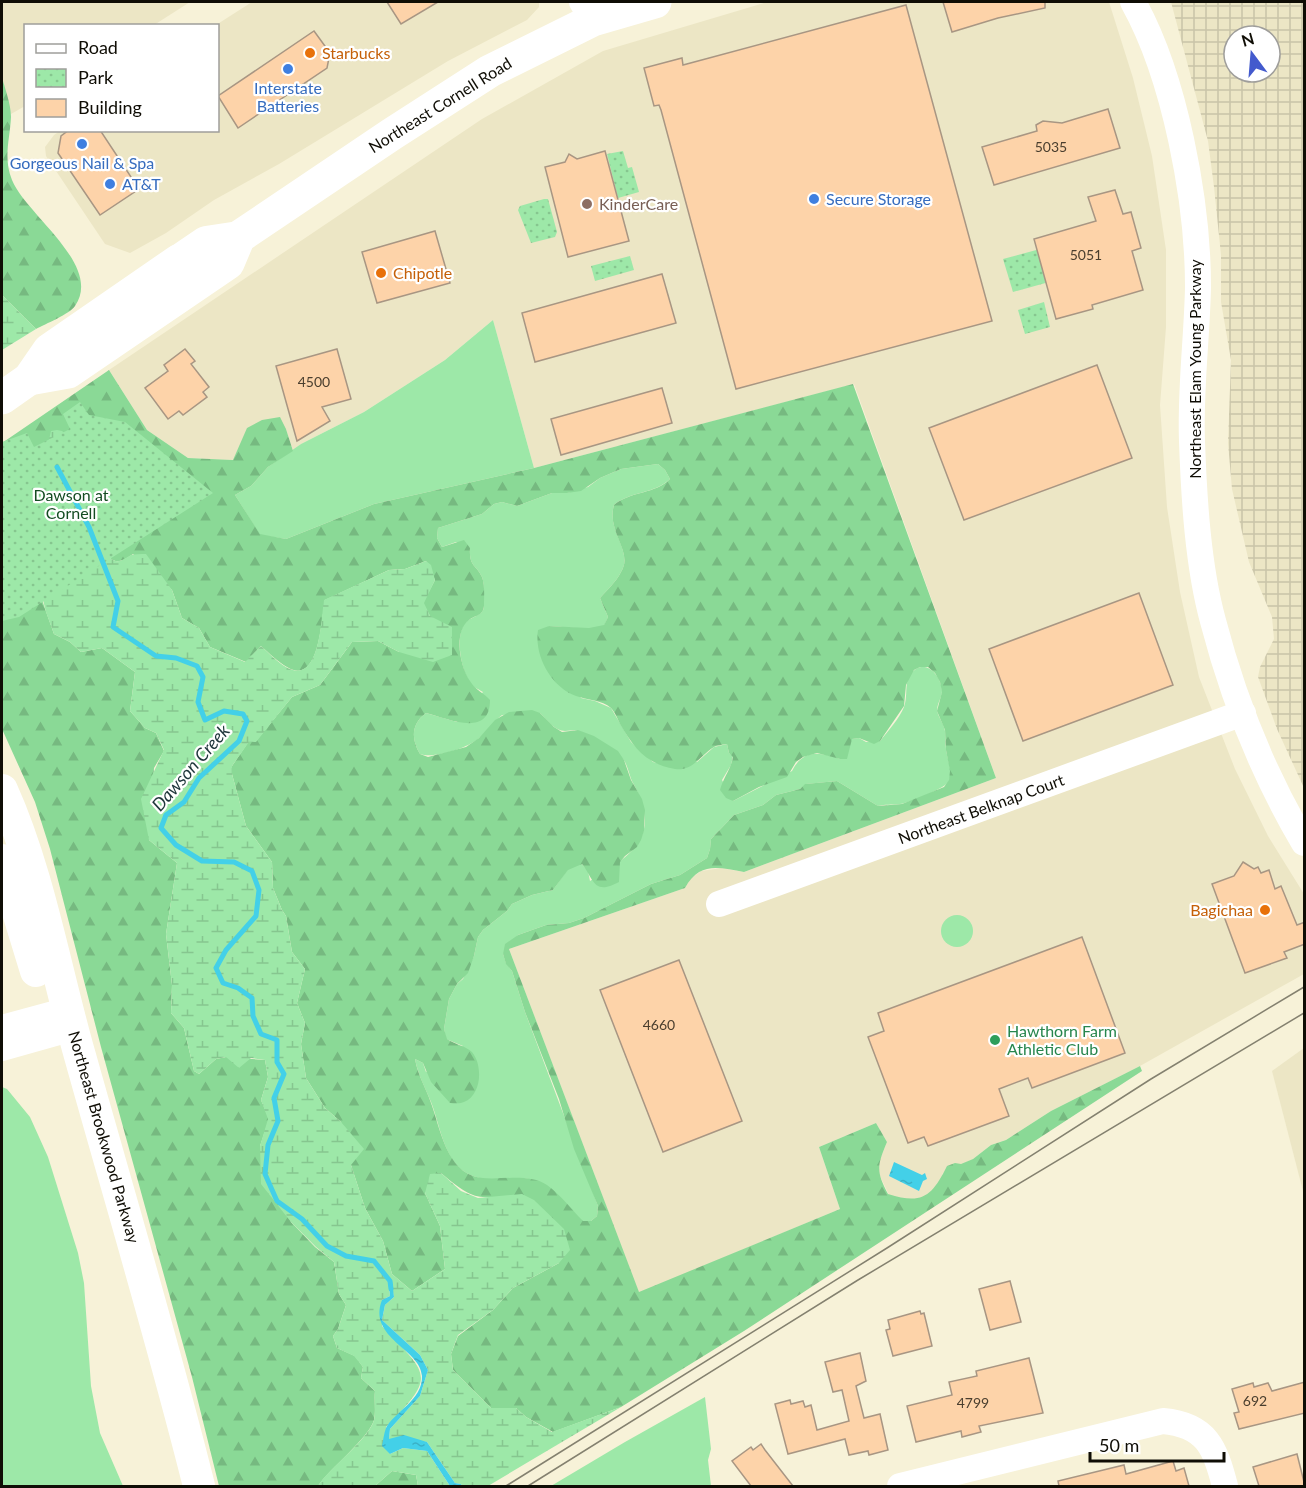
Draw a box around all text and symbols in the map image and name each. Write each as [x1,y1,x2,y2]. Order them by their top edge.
legend [24,24,219,132]
north arrow [1222,24,1282,84]
text: N [1239,28,1256,50]
text: Road [78,36,118,58]
place label: Starbucks [322,43,390,62]
marker: Starbucks [303,46,317,60]
street label: Northeast Cornell Road [365,53,515,156]
marker: Interstate Batteries [281,62,295,76]
text: Park [78,66,114,88]
place label: Interstate Batteries [254,78,322,115]
text: Building [78,96,142,118]
marker: Gorgeous Nail & Spa [75,137,89,151]
house number: 5035 [1035,138,1067,155]
place label: Gorgeous Nail & Spa [10,153,154,172]
place label: AT&T [122,174,161,193]
marker: AT&T [103,177,117,191]
place label: Secure Storage [826,189,931,208]
marker: Secure Storage [807,192,821,206]
place label: KinderCare [599,194,678,213]
marker: KinderCare [580,197,594,211]
house number: 5051 [1070,246,1102,263]
street label: Northeast Elam Young Parkway [1185,258,1204,479]
place label: Chipotle [393,263,452,282]
marker: Chipotle [374,266,388,280]
house number: 4500 [298,373,330,390]
park label: Dawson at Cornell [34,485,109,522]
water label: Dawson Creek [147,719,234,815]
street label: Northeast Belknap Court [895,770,1067,847]
place label: Bagichaa [1190,900,1253,919]
marker: Bagichaa [1258,903,1272,917]
house number: 4660 [643,1016,675,1033]
place label: Hawthorn Farm Athletic Club [1007,1021,1117,1058]
street label: Northeast Brookwood Parkway [65,1028,144,1246]
marker: Hawthorn Farm Athletic Club [988,1033,1002,1047]
house number: 692 [1243,1392,1267,1409]
house number: 4799 [957,1394,989,1411]
scale bar [1090,1425,1224,1463]
text: 50 m [1099,1434,1139,1456]

